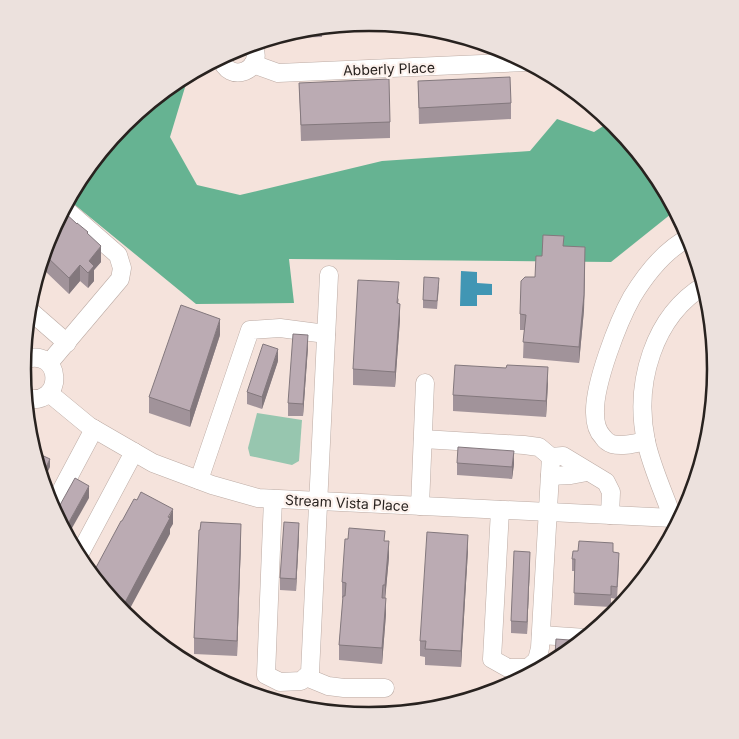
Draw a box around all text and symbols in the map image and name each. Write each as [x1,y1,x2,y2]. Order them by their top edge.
street label: Abberly Place [343,58,435,79]
street label: Stream Vista Place [285,491,409,514]

